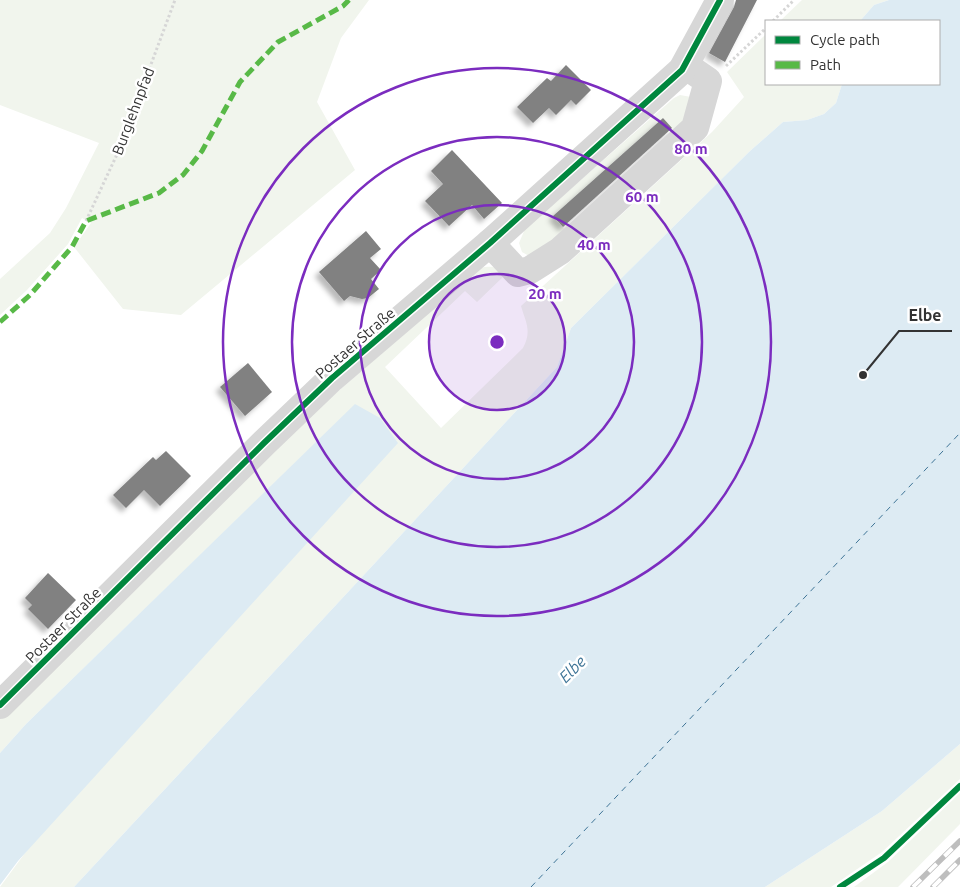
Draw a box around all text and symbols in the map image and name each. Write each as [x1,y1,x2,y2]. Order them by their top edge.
legend [765,20,940,85]
text: Cycle path [810,31,880,48]
text: Path [810,56,841,73]
street label: Burglehnpfad [108,65,158,157]
text: 80 m [674,140,708,157]
text: 60 m [625,188,659,205]
text: 40 m [577,236,611,253]
text: 20 m [528,285,562,302]
callout: Elbe [899,300,952,331]
street label: Postaer Straße [312,304,398,382]
text: Elbe [908,306,942,324]
centre of rings [488,333,506,351]
street label: Postaer Straße [22,584,104,666]
water label: Elbe [555,652,589,686]

